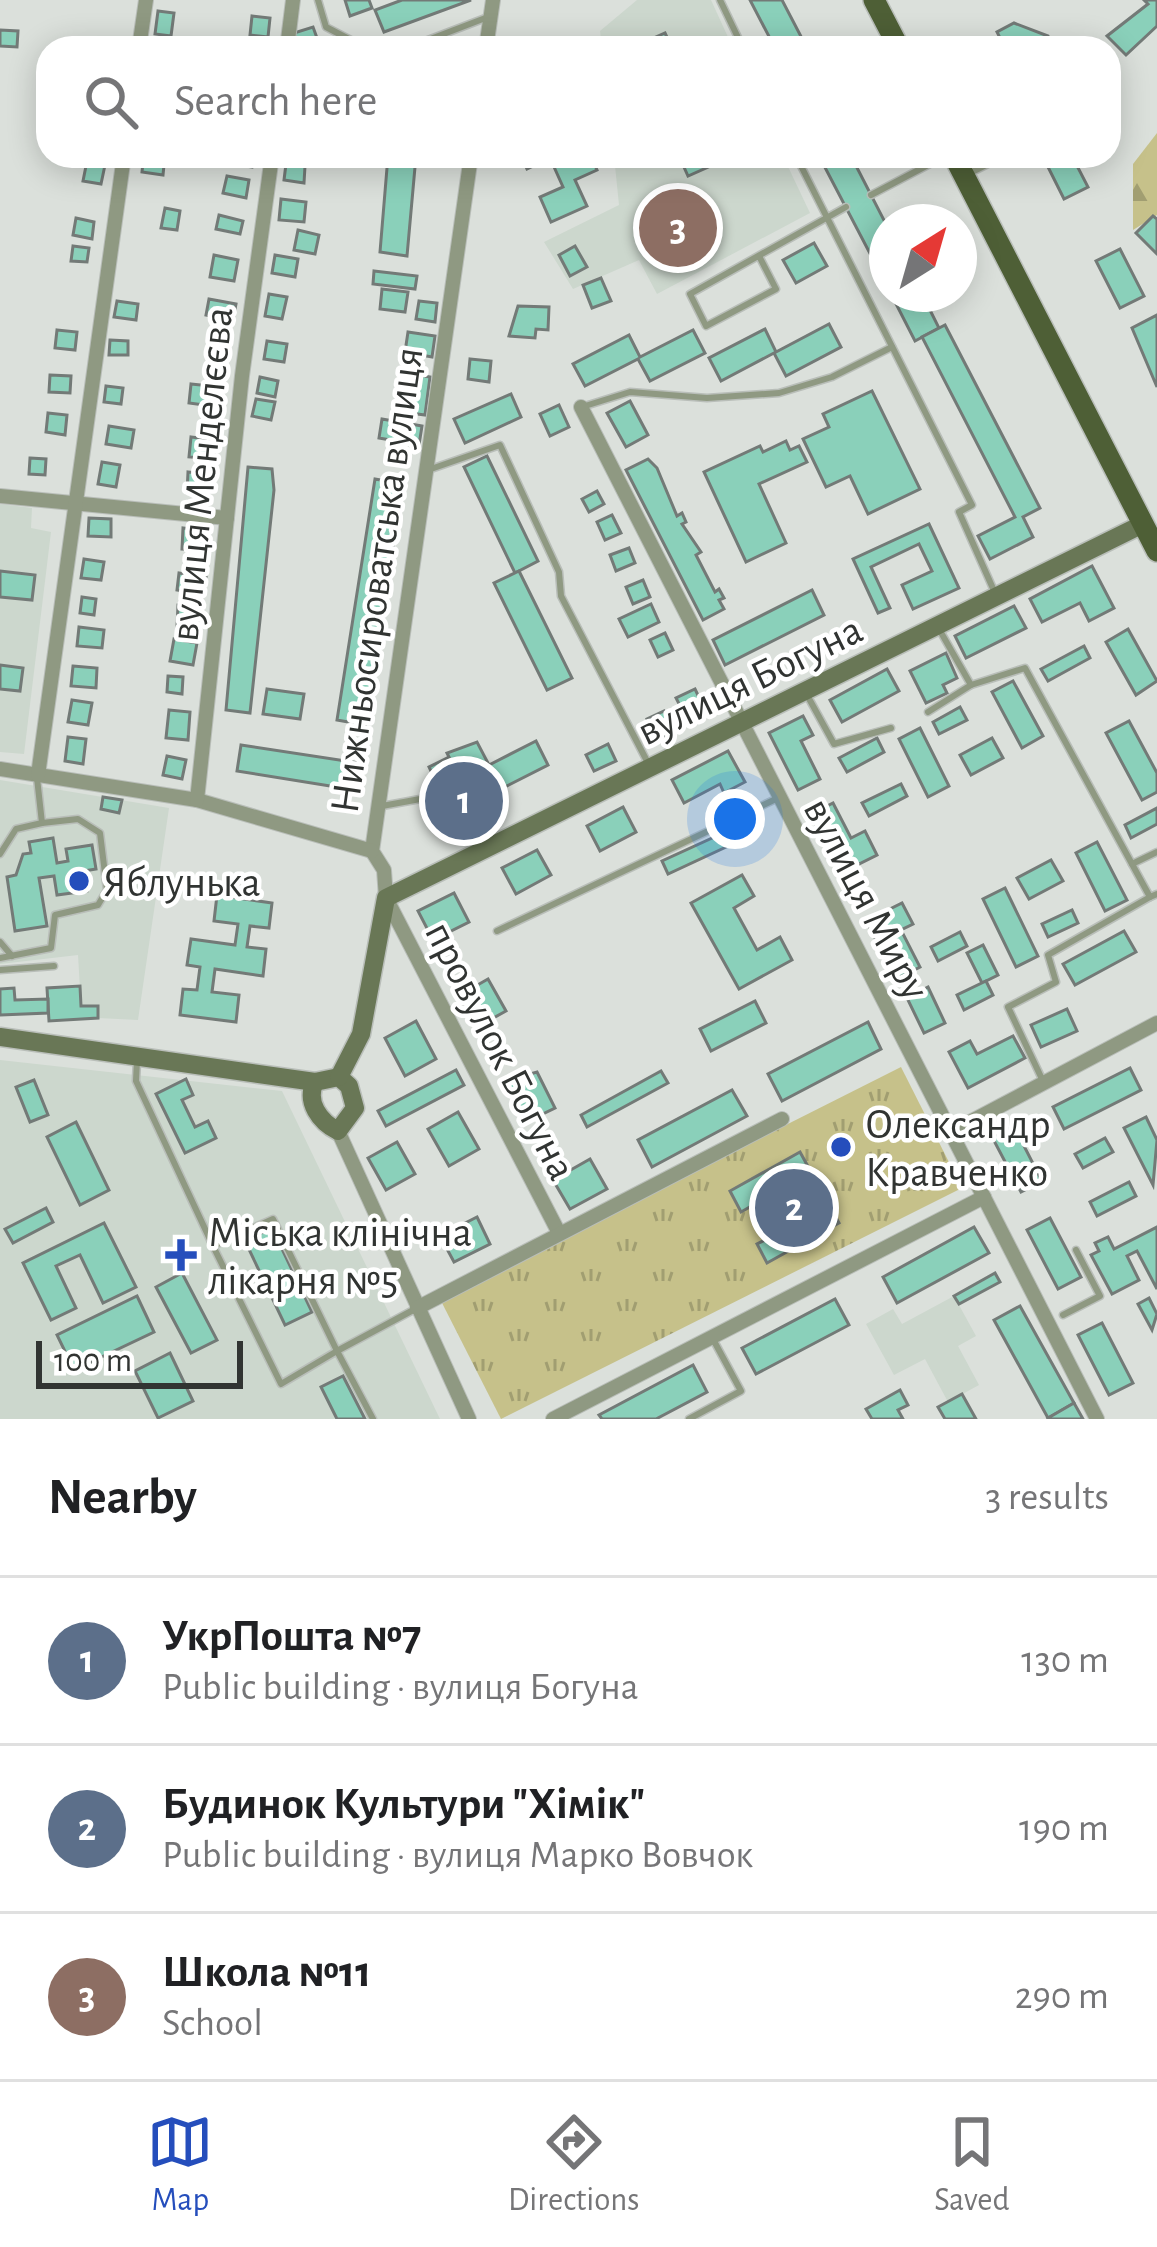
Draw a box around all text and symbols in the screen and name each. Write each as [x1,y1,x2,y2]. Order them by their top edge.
search box [36,36,1121,168]
icon: search [78,69,144,135]
text: Search here [174,79,377,124]
pin: 3 [639,183,717,273]
north arrow [869,204,977,312]
street label: вулиця Менделєєва [164,305,240,644]
street label: Нижньосироватська вулиця [323,345,430,816]
street label: вулиця Богуна [631,608,869,753]
pin: 1 [425,756,503,846]
your location [705,789,765,849]
street label: вулиця Миру [796,791,937,1007]
place label: Яблунька [103,862,261,904]
marker: Яблунька [66,868,92,894]
street label: провулок Богуна [417,915,583,1187]
place label: Олександр Кравченко [865,1104,1050,1194]
marker: Олександр Кравченко [828,1134,854,1160]
pin: 2 [755,1163,833,1253]
place label: Міська клінічна лікарня №5 [208,1212,472,1302]
marker: Міська клінічна лікарня №5 [165,1239,197,1271]
scale bar [36,1335,243,1388]
text: 100 m [54,1345,132,1378]
text: Nearby [48,1472,197,1523]
text: 3 results [985,1478,1109,1517]
text: УкрПошта №7 [162,1614,422,1659]
text: 1 [80,1641,94,1680]
text: 130 m [1021,1641,1109,1680]
text: Public building · вулиця Богуна [162,1668,639,1707]
text: Будинок Культури "Хімік" [162,1782,645,1827]
text: 2 [78,1809,96,1848]
text: 190 m [1019,1809,1109,1848]
text: Public building · вулиця Марко Вовчок [162,1836,753,1875]
text: Школа №11 [162,1950,371,1995]
text: 3 [79,1977,95,2016]
text: 290 m [1015,1977,1109,2016]
text: School [162,2004,263,2043]
tab: Map [147,2109,213,2221]
tab: Directions [508,2109,639,2221]
tab: Saved [934,2109,1010,2221]

